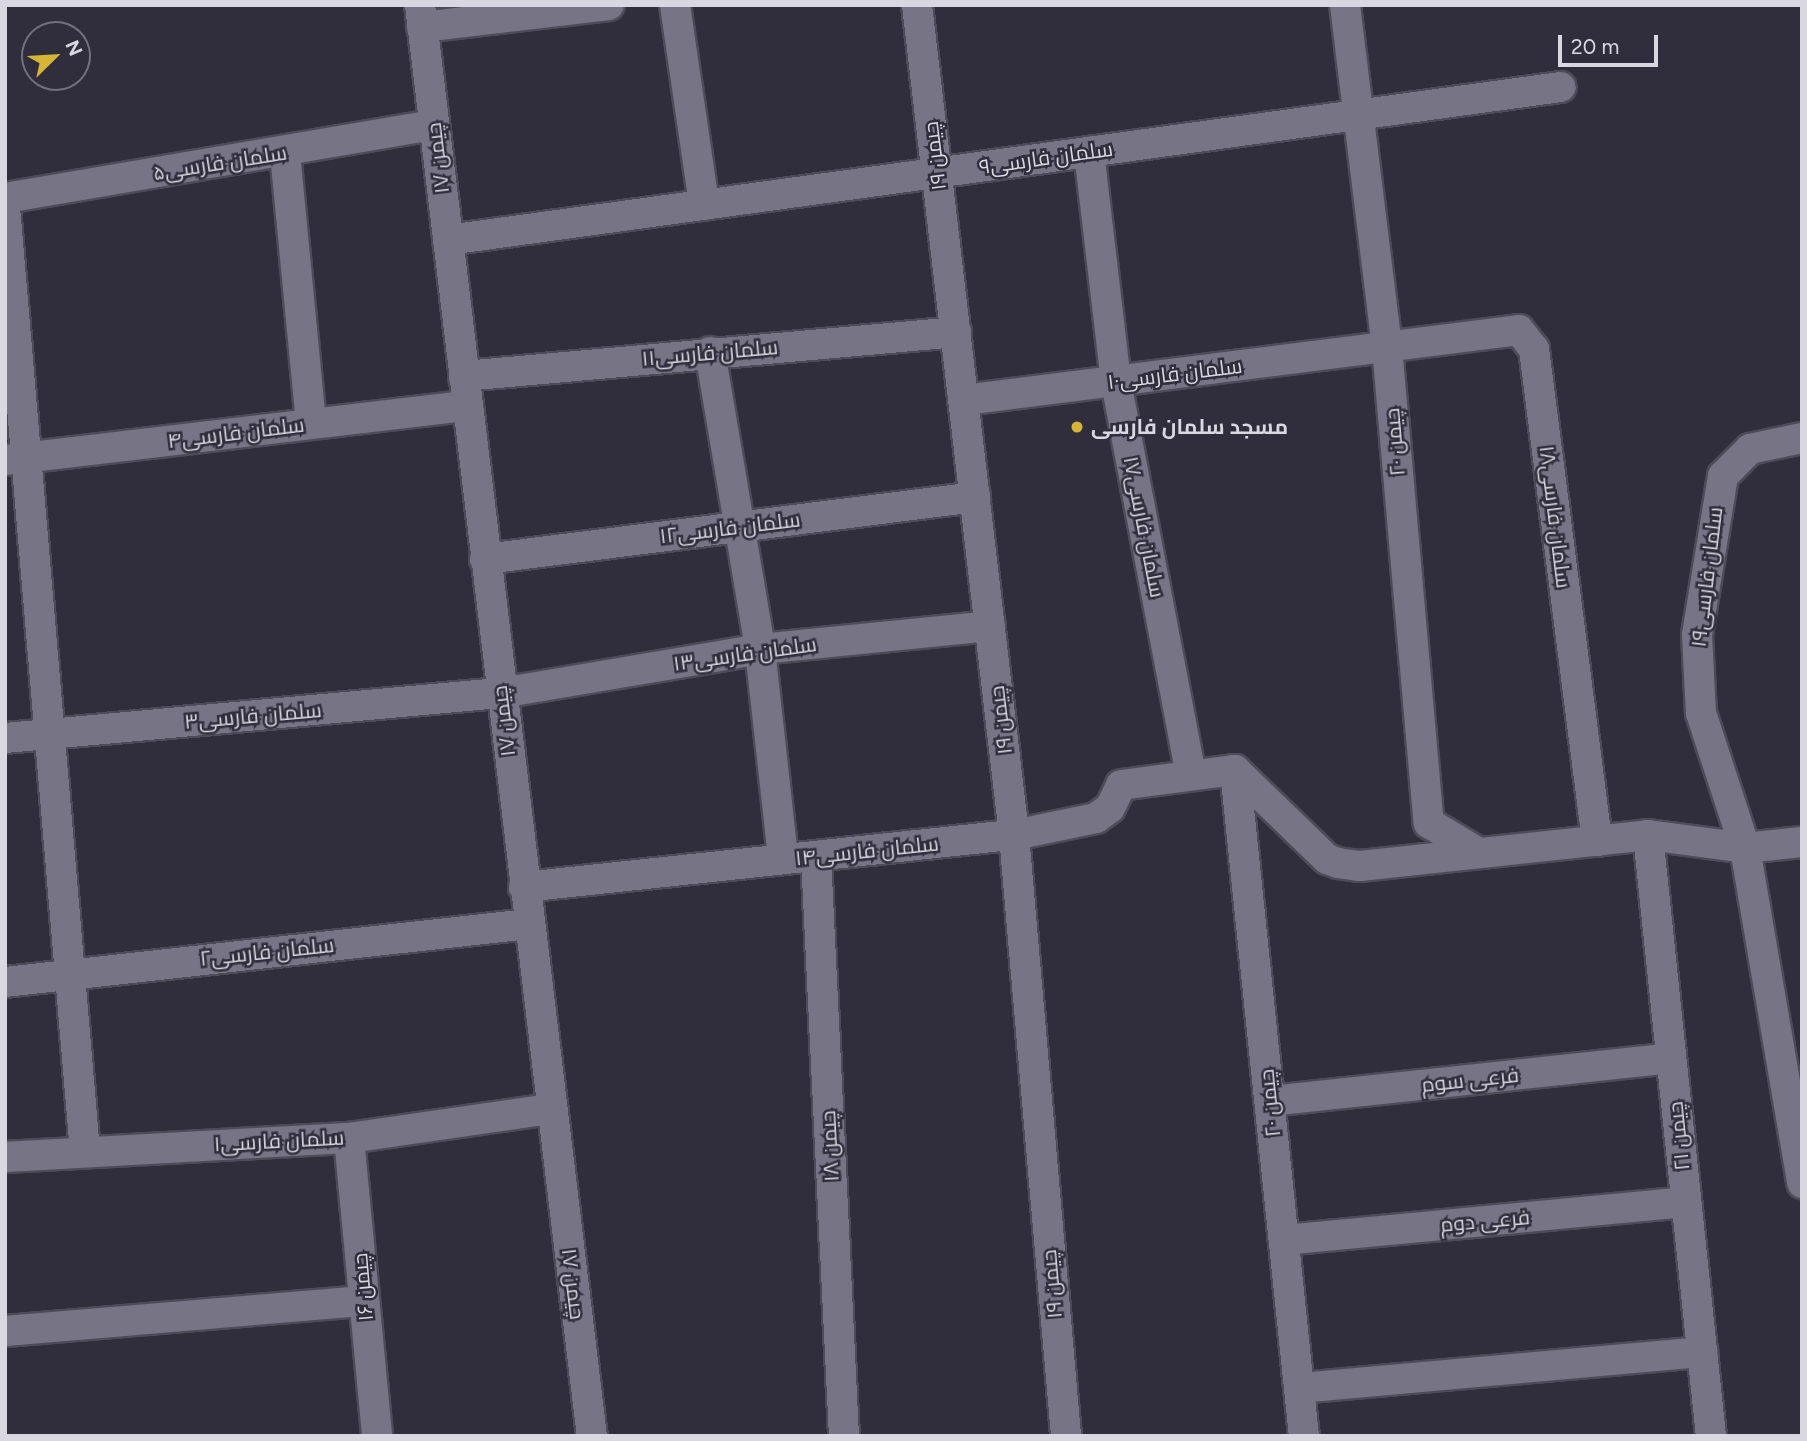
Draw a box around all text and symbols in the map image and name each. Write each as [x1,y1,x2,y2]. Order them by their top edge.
north arrow [21,21,91,91]
scale bar [1562,21,1662,65]
text: 20 m [1571,34,1619,59]
text: N [60,37,87,59]
street label: چیمن ۱۹ [918,120,952,192]
street label: چیمن ۱۷ [421,121,455,195]
street label: سلمان فارسی۹ [978,136,1114,180]
street label: سلمان فارسی۵ [151,140,289,186]
street label: سلمان فارسی۱۱ [641,334,779,372]
street label: سلمان فارسی۱۰ [1106,353,1244,395]
street label: چیمن ۲۰ [1379,407,1411,477]
street label: سلمان فارسی۴ [166,412,306,454]
place label: مسجد سلمان فارسی [1091,414,1288,440]
marker: مسجد سلمان فارسی [1069,419,1085,435]
street label: سلمان فارسی۱۸ [1534,444,1576,590]
street label: سلمان فارسی۱۷ [1118,454,1170,600]
street label: سلمان فارسی۱۹ [1686,505,1728,649]
street label: سلمان فارسی۱۲ [658,507,802,549]
street label: سلمان فارسی۱۳ [672,631,818,677]
street label: چیمن ۱۷ [487,684,521,758]
street label: چیمن ۱۹ [984,684,1018,756]
street label: سلمان فارسی۳ [183,697,323,735]
street label: سلمان فارسی۱۴ [794,831,940,871]
street label: سلمان فارسی۲ [199,932,335,972]
street label: فرعی سوم [1420,1062,1520,1098]
street label: چیمن ۲۰ [1254,1068,1286,1138]
street label: چیمن ۲۱ [1663,1100,1695,1172]
street label: چیمن ۱۸ [816,1110,844,1182]
street label: سلمان فارسی۱ [213,1125,345,1157]
street label: فرعی دوم [1439,1205,1531,1237]
street label: چیمن ۱۷ [556,1247,590,1321]
street label: چیمن ۱۹ [1036,1248,1068,1320]
street label: چیمن ۱۶ [347,1252,379,1322]

